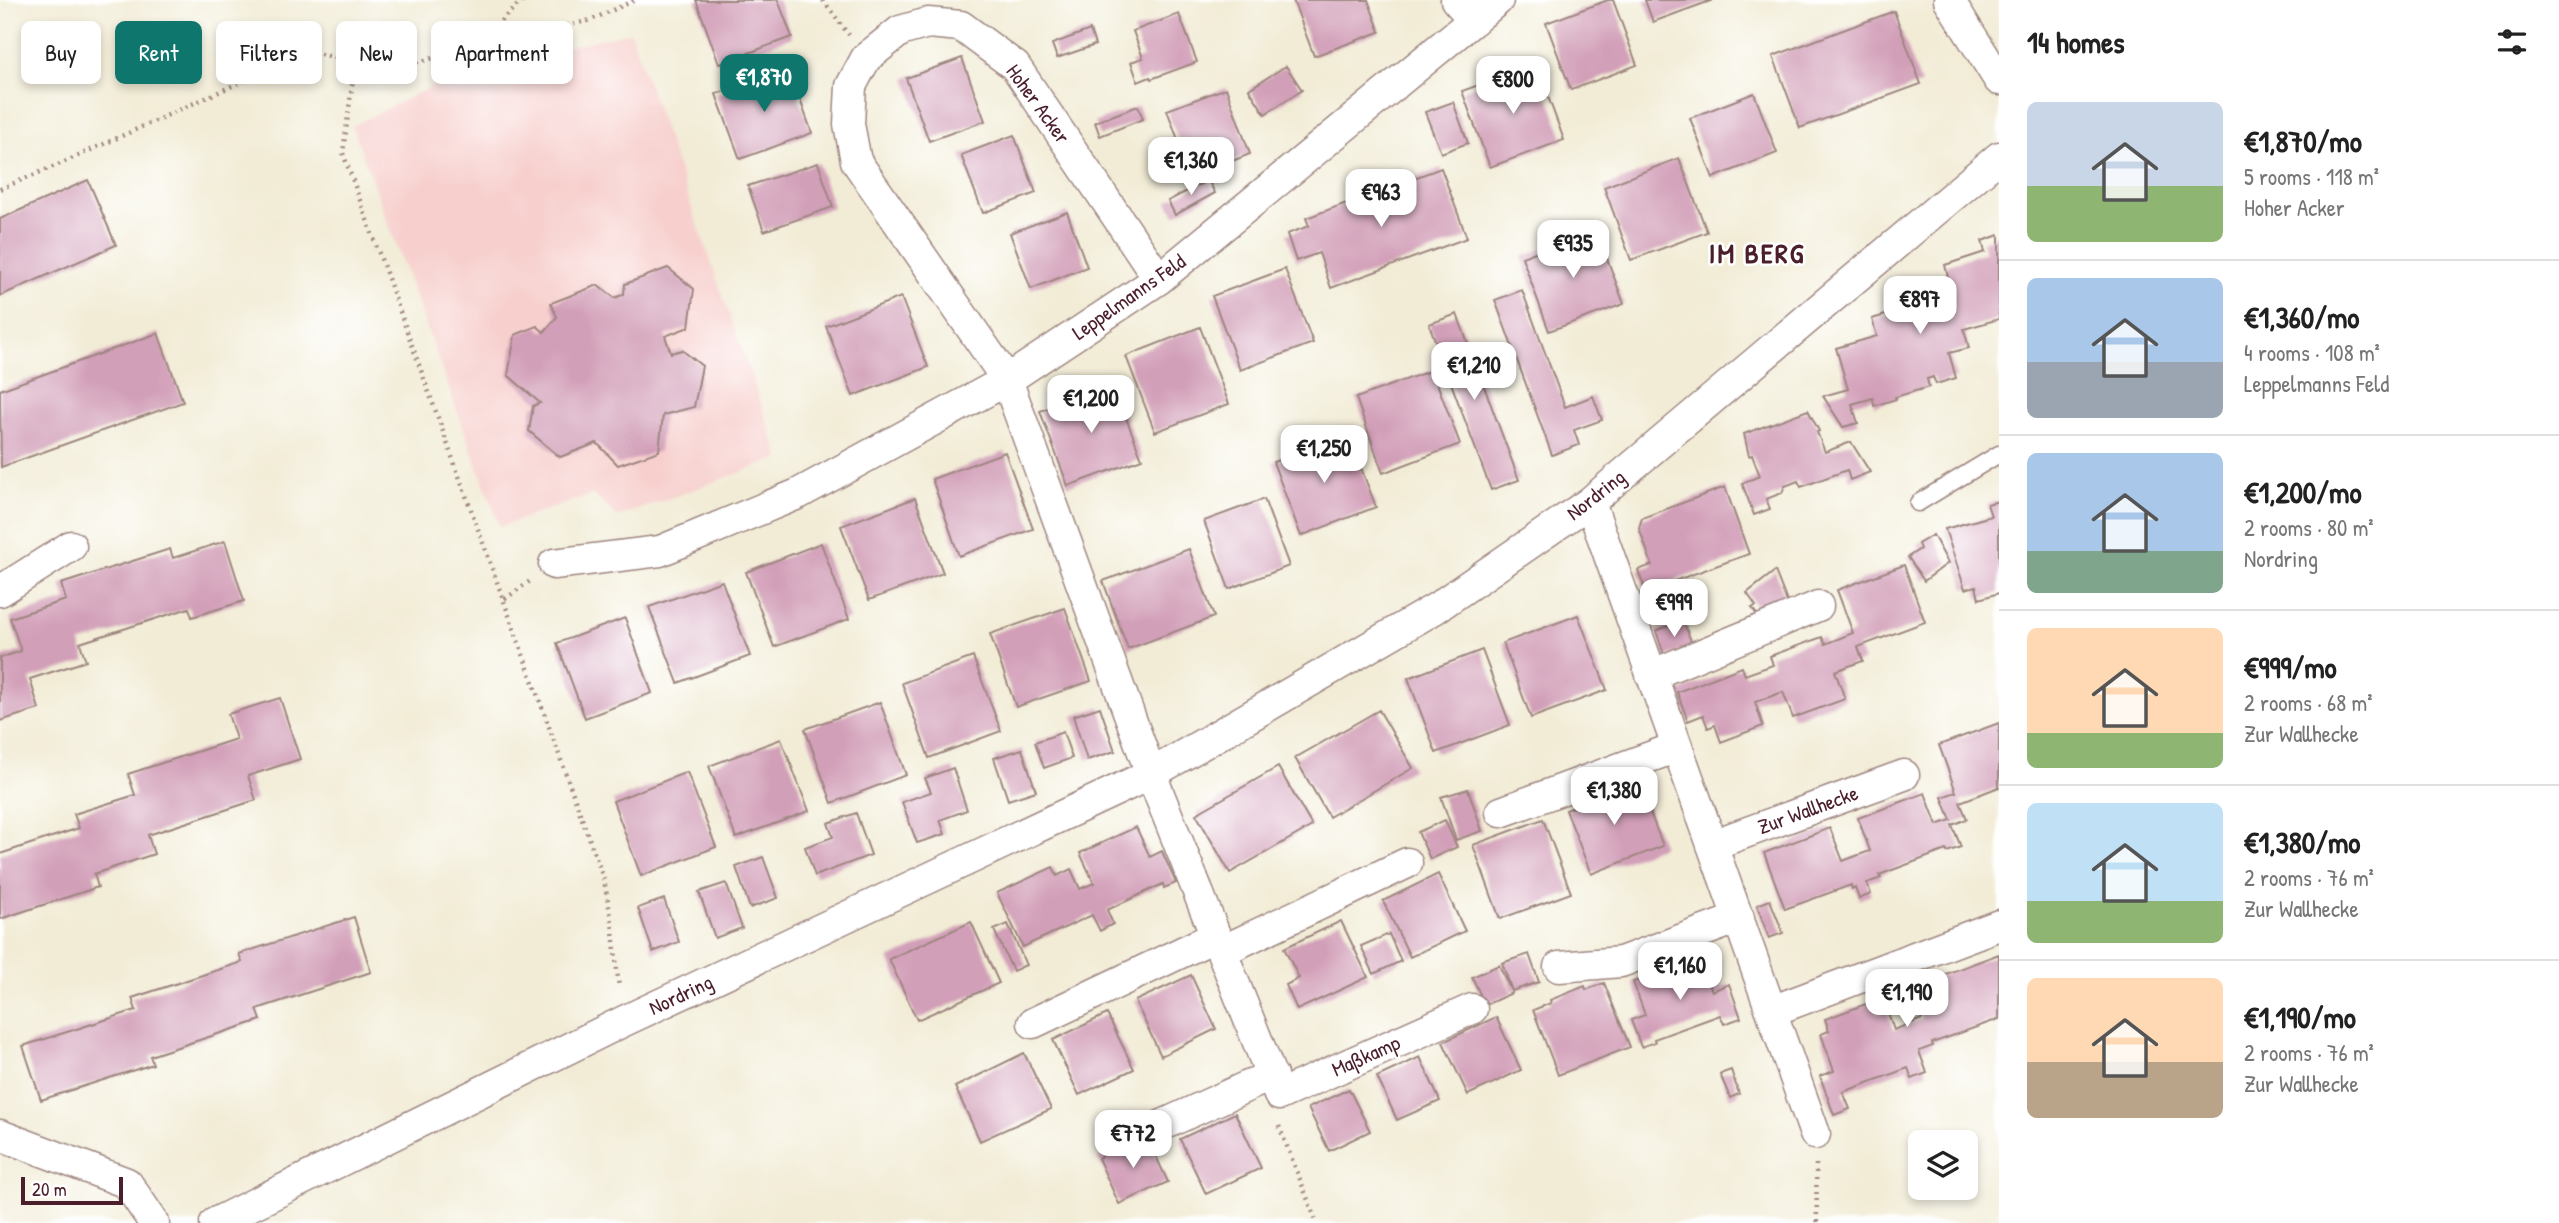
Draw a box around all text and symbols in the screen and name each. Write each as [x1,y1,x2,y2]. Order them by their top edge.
chip: Buy [21,21,101,84]
chip: Rent [115,21,202,84]
chip: Filters [216,21,322,84]
chip: New [336,21,417,84]
chip: Apartment [431,21,573,84]
text: 14 homes [2027,22,2125,62]
icon: filters [2493,23,2531,61]
pin: €1,870 [707,54,821,114]
pin: €800 [1472,57,1554,116]
street label: Hoher Acker [1000,58,1077,149]
text: €1,870 [736,61,792,92]
text: €800 [1492,63,1534,94]
text: €1,870/mo [2244,121,2362,161]
icon: home [2083,130,2167,214]
pin: €1,360 [1134,138,1248,197]
text: €1,360 [1164,144,1218,175]
text: 5 rooms · 118 m² [2244,161,2379,192]
pin: €963 [1340,170,1422,229]
text: €963 [1362,176,1401,207]
text: Hoher Acker [2244,192,2345,223]
pin: €935 [1532,220,1614,280]
text: €935 [1553,227,1593,258]
district label: IM BERG [1709,234,1805,272]
street label: Leppelmanns Feld [1066,247,1191,346]
pin: €897 [1879,276,1961,336]
text: €897 [1900,283,1940,314]
text: €1,360/mo [2244,297,2359,337]
icon: home [2083,306,2167,390]
text: 4 rooms · 108 m² [2244,337,2380,368]
pin: €1,210 [1417,342,1531,402]
text: €1,210 [1447,349,1501,380]
text: Leppelmanns Feld [2244,368,2389,399]
pin: €1,200 [1034,376,1148,435]
text: €1,200 [1063,382,1119,413]
pin: €1,250 [1267,426,1381,485]
text: €1,250 [1297,432,1351,463]
street label: Nordring [1560,462,1631,527]
text: €1,200/mo [2244,472,2361,512]
icon: home [2083,481,2167,565]
text: 2 rooms · 80 m² [2244,512,2374,543]
text: Nordring [2244,543,2318,574]
pin: €999 [1633,580,1715,639]
text: €999 [1656,586,1692,617]
text: €999/mo [2244,647,2337,687]
icon: home [2083,656,2167,740]
text: 2 rooms · 68 m² [2244,687,2372,718]
text: Zur Wallhecke [2244,718,2359,749]
pin: €1,380 [1557,768,1671,827]
text: €1,380 [1587,774,1641,805]
street label: Zur Wallhecke [1754,778,1862,841]
text: €1,380/mo [2244,822,2360,862]
icon: home [2083,831,2167,915]
text: 2 rooms · 76 m² [2244,862,2374,893]
text: Zur Wallhecke [2244,893,2359,924]
pin: €1,160 [1623,942,1737,1002]
text: €1,160 [1654,949,1706,980]
street label: Nordring [644,967,718,1022]
pin: €1,190 [1850,970,1964,1029]
text: €1,190 [1881,976,1933,1007]
text: €1,190/mo [2244,997,2356,1037]
icon: home [2083,1006,2167,1090]
street label: Maßkamp [1327,1028,1405,1083]
text: 2 rooms · 76 m² [2244,1037,2374,1068]
text: Zur Wallhecke [2244,1068,2359,1099]
pin: €772 [1092,1110,1174,1170]
text: €772 [1111,1117,1155,1148]
map controls [1908,1130,1978,1200]
button: layers [1908,1130,1978,1200]
scale bar [21,1174,122,1206]
text: 20 m [32,1176,67,1202]

